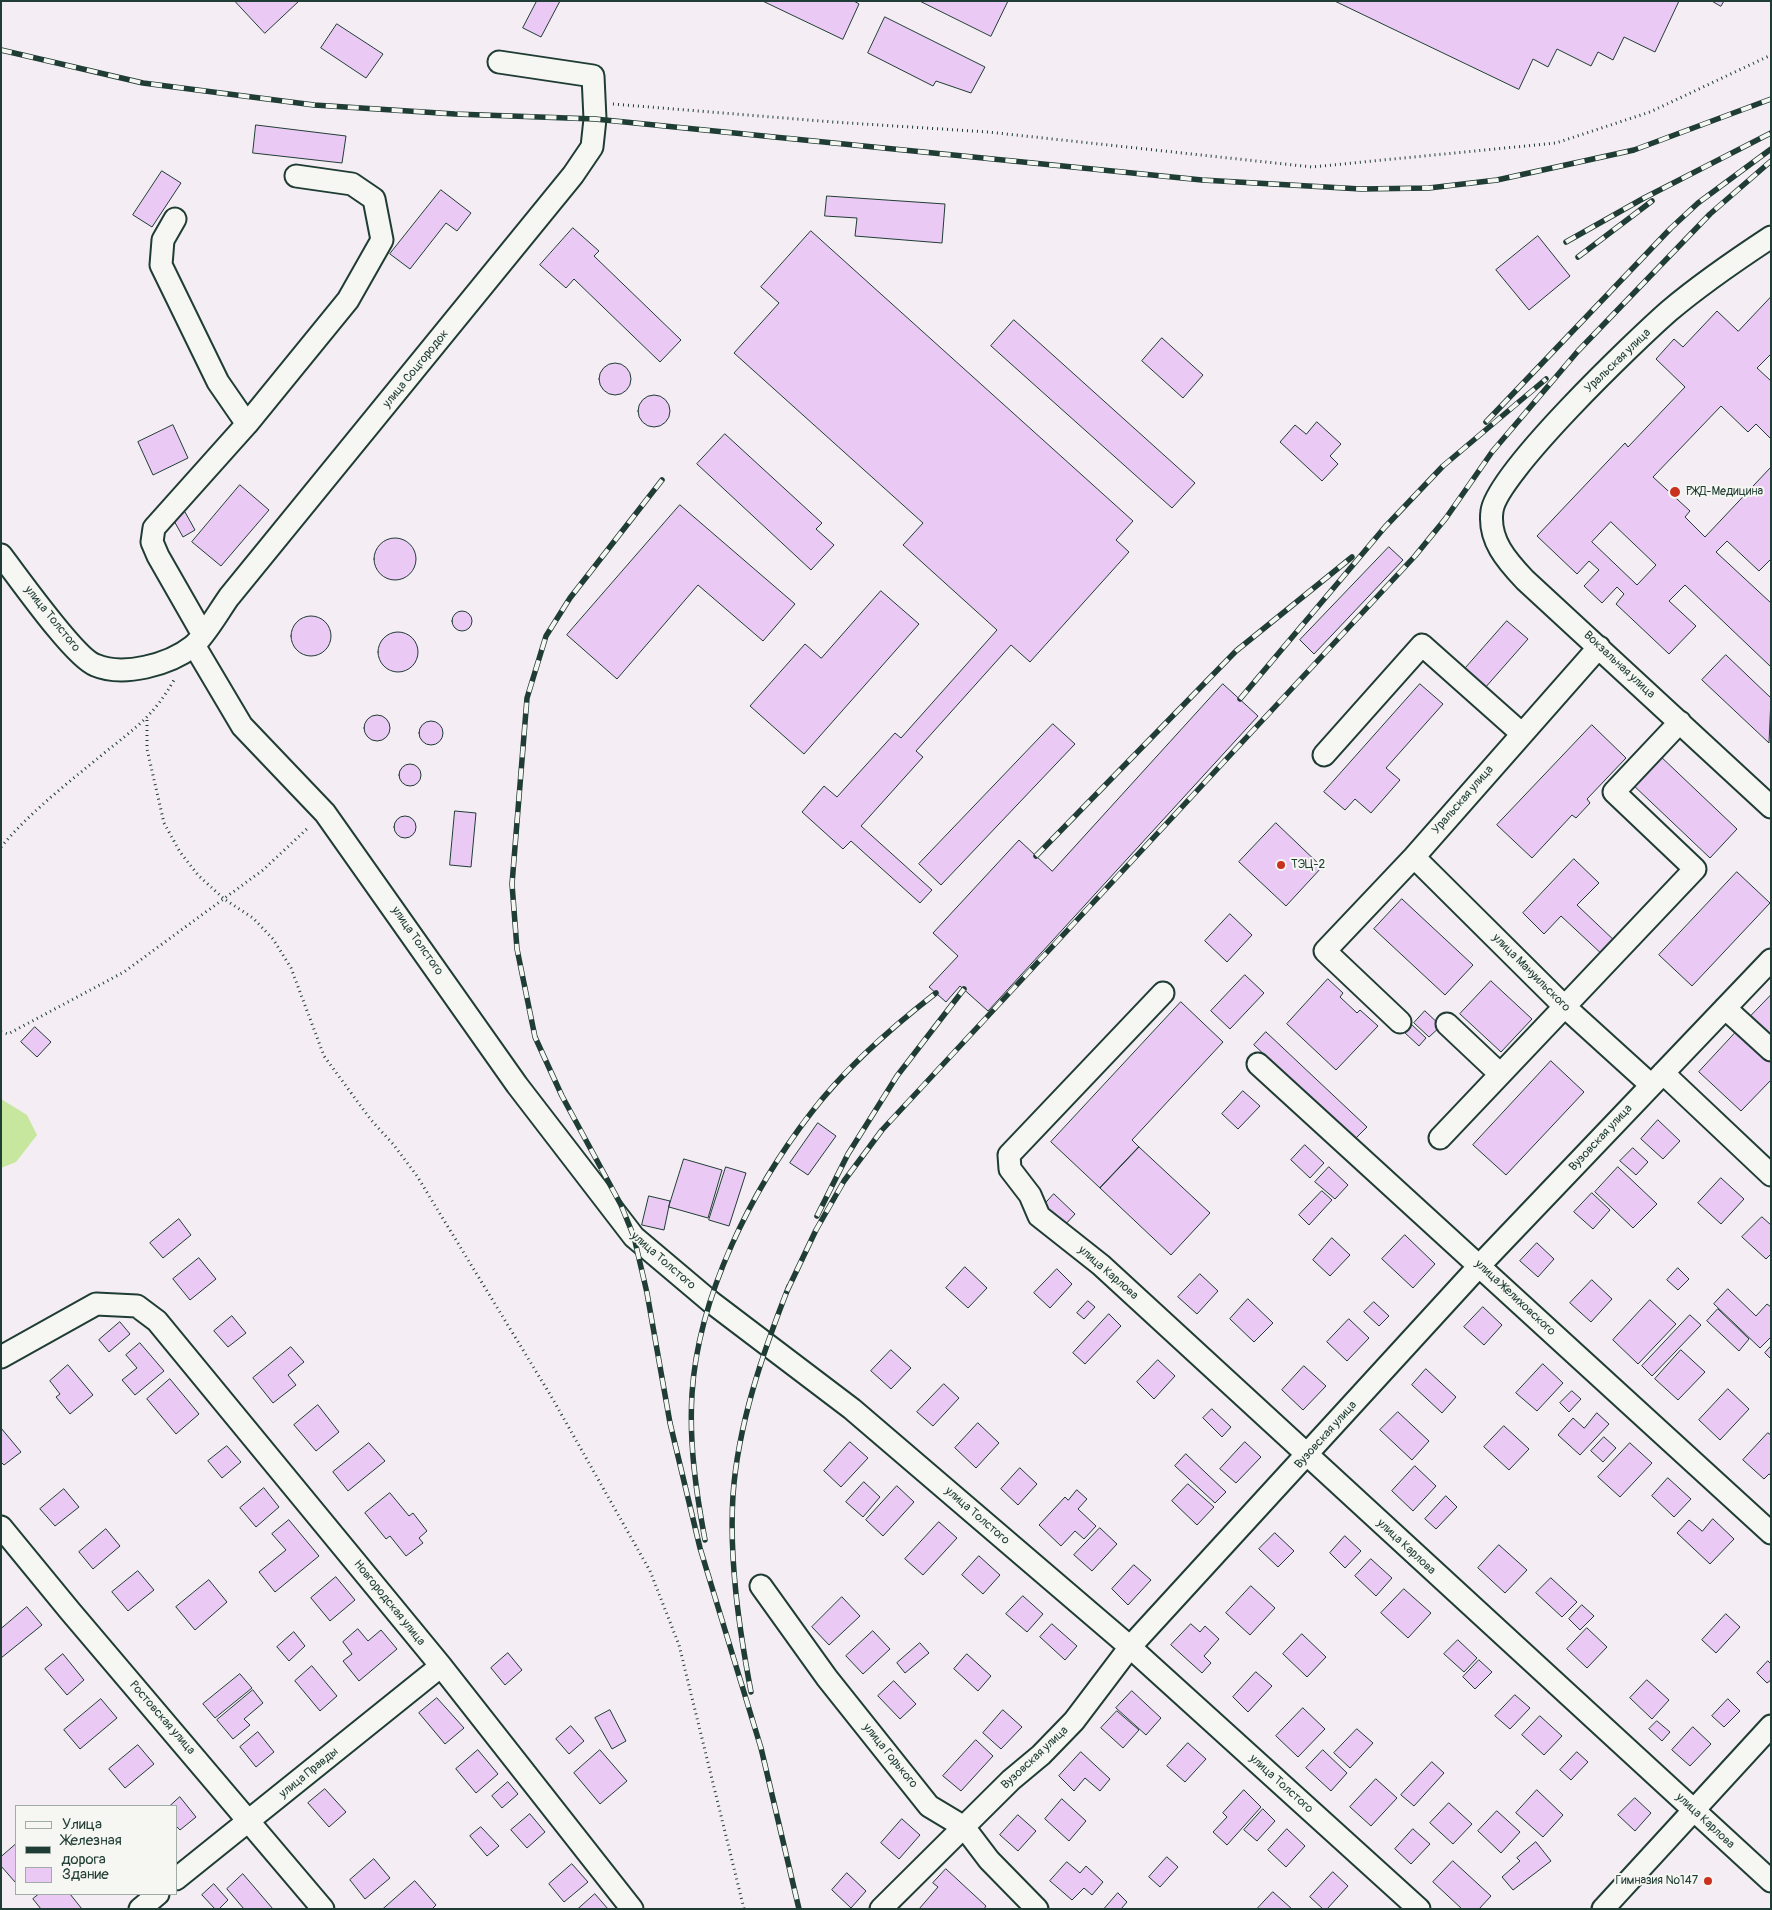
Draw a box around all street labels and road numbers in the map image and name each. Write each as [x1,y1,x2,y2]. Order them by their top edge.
street label: Уральская улица [1582,326,1654,396]
street label: улица Соцгородок [380,327,452,411]
street label: улица Толстого [21,583,83,655]
street label: Вокзальная улица [1580,628,1658,702]
street label: Уральская улица [1429,763,1497,837]
street label: улица Толстого [388,904,446,978]
street label: улица Мануильского [1489,931,1573,1015]
street label: Вузовская улица [1566,1102,1636,1174]
street label: улица Толстого [628,1229,698,1293]
street label: улица Карлова [1075,1243,1141,1303]
street label: улица Желиховского [1472,1257,1558,1339]
street label: Вузовская улица [1292,1398,1360,1472]
street label: улица Толстого [942,1484,1012,1548]
street label: улица Карлова [1374,1516,1438,1578]
street label: Новгородская улица [350,1557,428,1649]
street label: Ростовская улица [126,1678,198,1758]
street label: улица Горького [860,1721,920,1791]
street label: Вузовская улица [999,1723,1071,1793]
street label: улица Правды [277,1745,341,1801]
street label: улица Толстого [1246,1752,1316,1816]
street label: улица Карлова [1673,1790,1737,1852]

